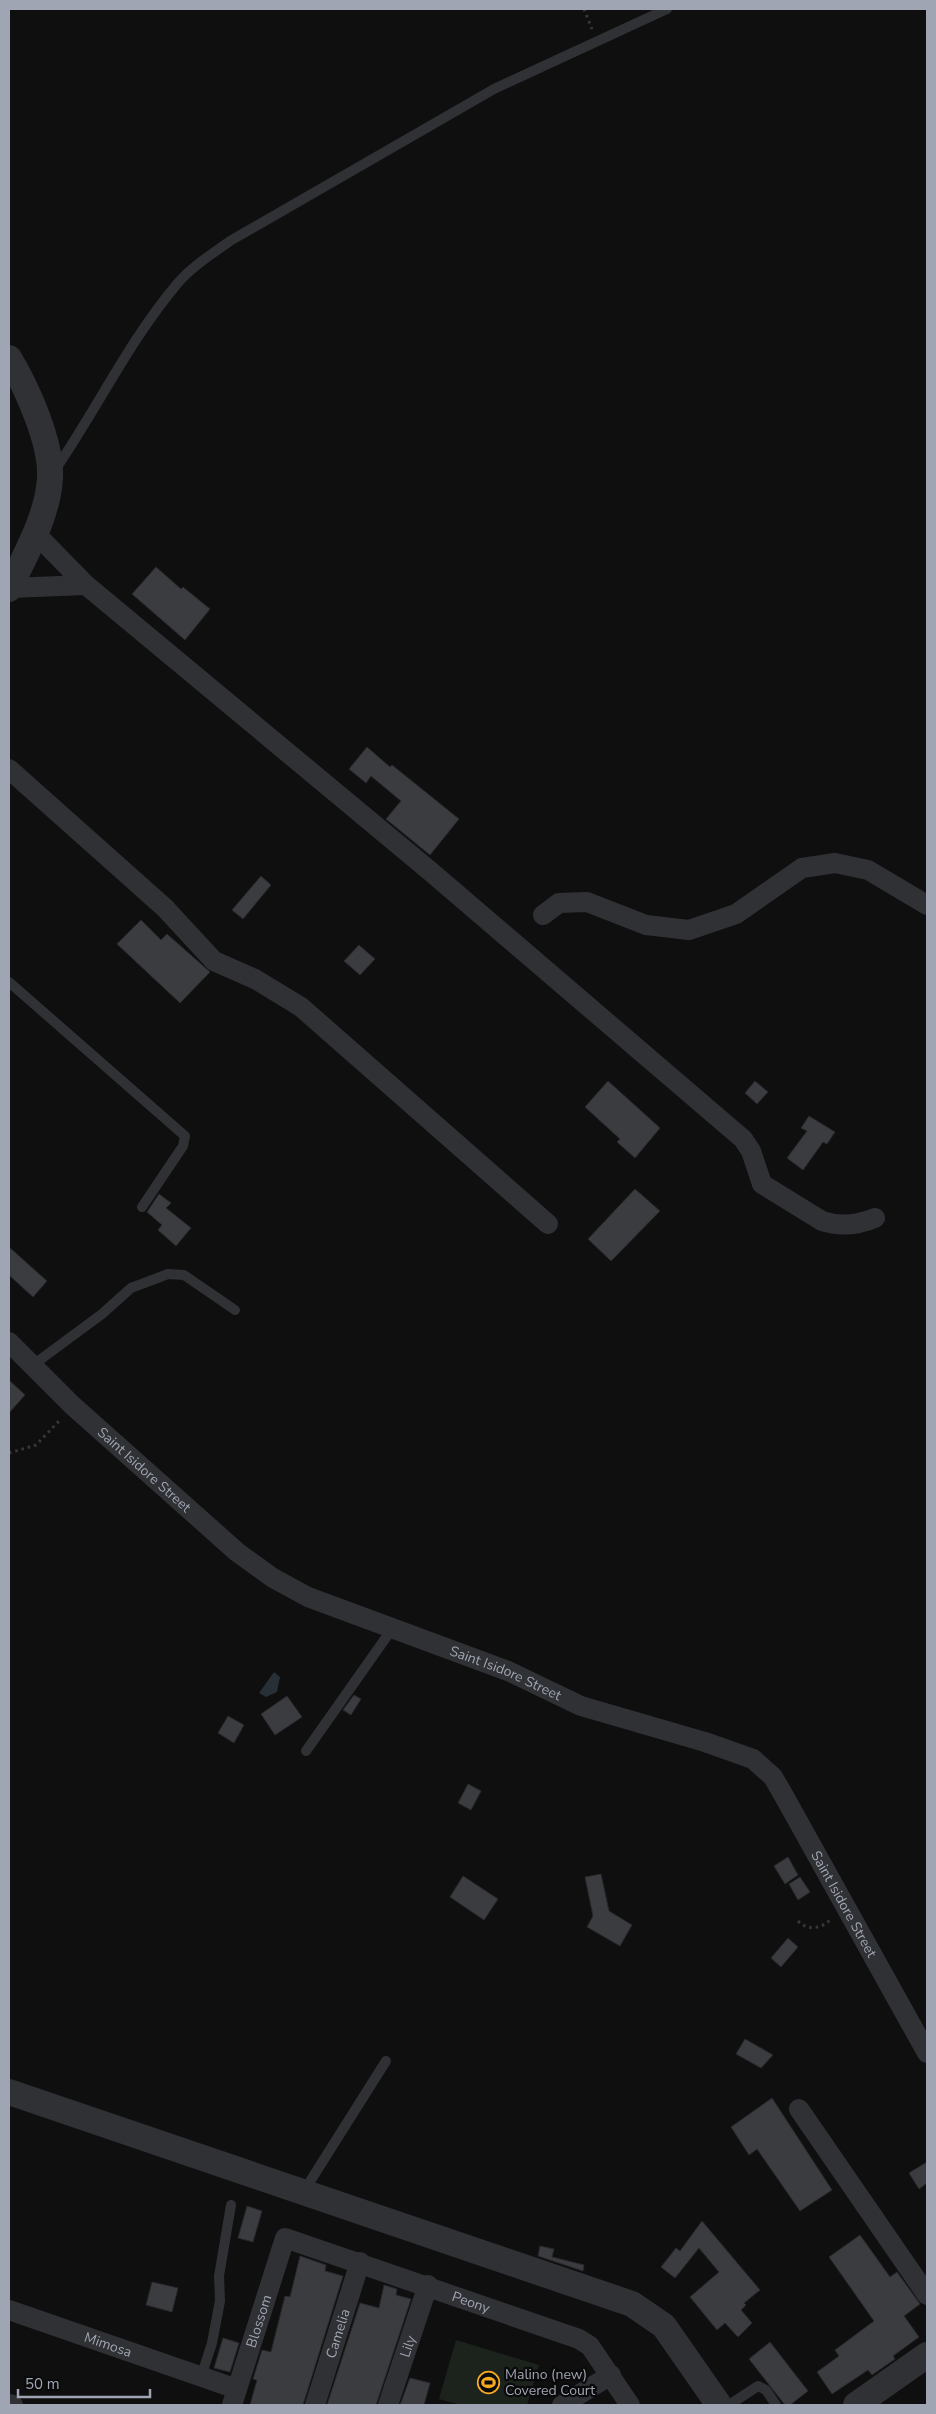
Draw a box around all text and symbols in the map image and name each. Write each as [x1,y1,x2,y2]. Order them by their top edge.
street label: Saint Isidore Street [93,1423,195,1517]
street label: Saint Isidore Street [447,1641,564,1705]
street label: Saint Isidore Street [806,1847,881,1961]
street label: Peony [449,2287,493,2318]
street label: Blossom [242,2292,276,2350]
street label: Camelia [321,2306,355,2361]
street label: Mimosa [82,2328,134,2362]
street label: Lily [396,2332,421,2360]
place label: Malino (new) Covered Court [505,2365,595,2400]
scale bar [18,2366,150,2398]
sports icon: Malino (new) Covered Court [477,2370,501,2394]
text: 50 m [25,2374,60,2394]

